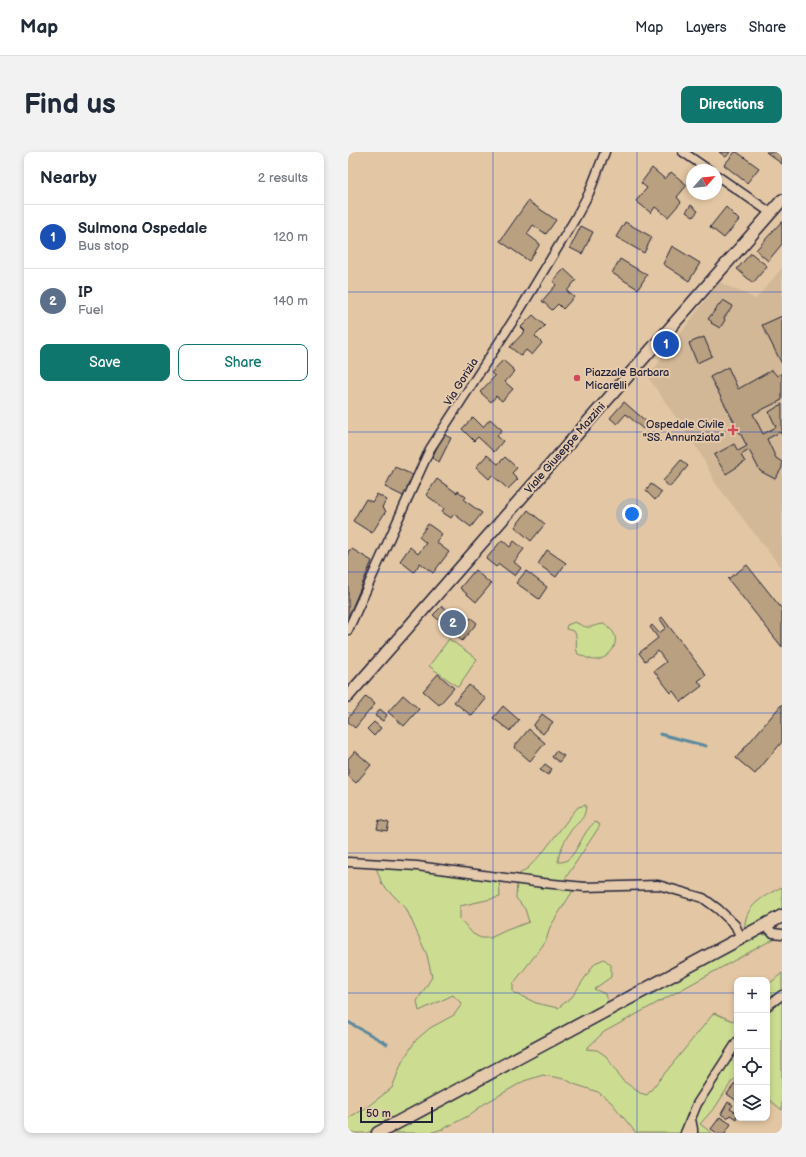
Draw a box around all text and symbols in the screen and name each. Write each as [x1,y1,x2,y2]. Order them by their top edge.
text: Map [20,16,58,39]
text: Map [635,19,663,36]
text: Layers [685,19,727,36]
text: Share [749,19,786,36]
button: Directions [681,86,782,123]
text: Find us [24,88,116,121]
north arrow [686,164,722,200]
text: Nearby [40,168,97,188]
text: 2 results [258,170,308,186]
text: Sulmona Ospedale [78,219,207,238]
text: 1 [50,229,56,245]
text: 120 m [273,229,308,245]
text: Bus stop [78,238,129,254]
text: IP [78,283,93,302]
text: 2 [49,293,57,309]
text: 140 m [273,293,308,309]
text: Fuel [78,302,103,318]
pin: 1 [653,329,679,359]
button: Save [40,344,170,381]
button: Share [178,344,308,381]
street label: Via Gorizia [441,356,481,408]
place label: Piazzale Barbara Micarelli [585,366,669,392]
marker: Piazzale Barbara Micarelli [572,373,582,383]
street label: Viale Giuseppe Mazzini [522,400,608,496]
place label: Ospedale Civile "SS. Annunziata" [643,418,724,444]
marker: Ospedale Civile "SS. Annunziata" [727,424,739,436]
your location [622,504,642,524]
pin: 2 [440,608,466,638]
map controls [734,977,770,1121]
button: + [734,977,770,1013]
button: − [734,1013,770,1049]
button: locate [734,1049,770,1085]
button: layers [734,1085,770,1121]
scale bar [360,1105,433,1124]
text: 50 m [366,1107,391,1120]

